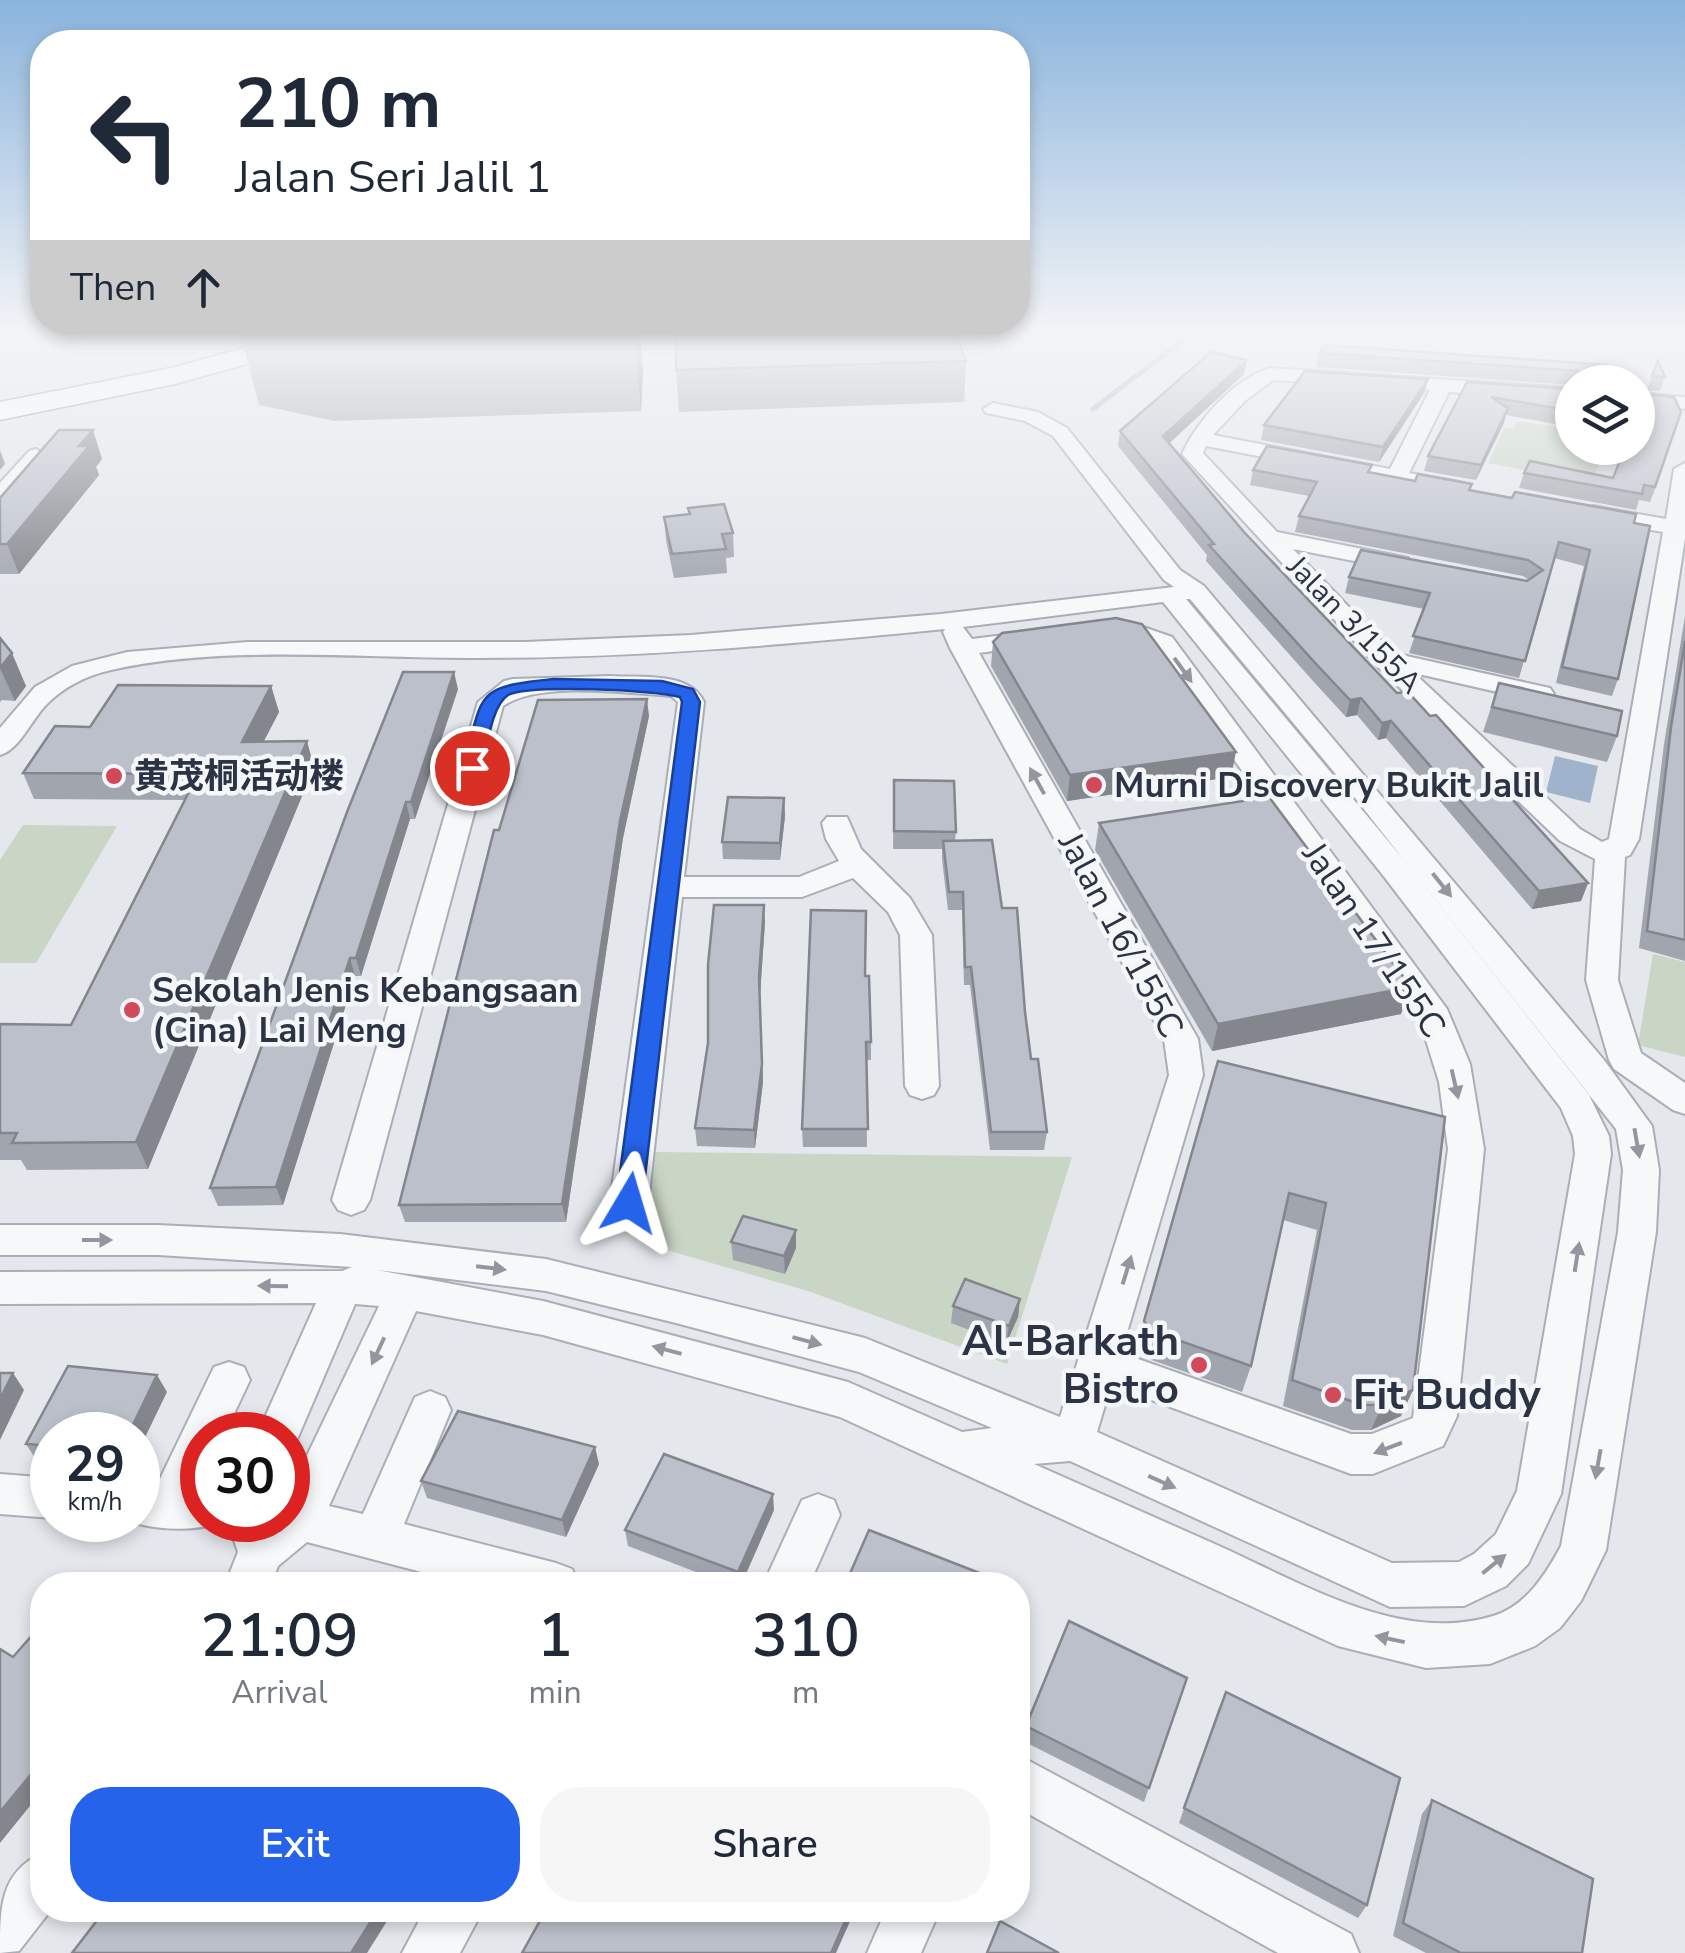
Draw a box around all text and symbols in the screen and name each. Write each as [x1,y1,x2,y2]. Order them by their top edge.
text: 210 m [235,56,441,152]
icon: left [70,70,200,200]
text: Jalan Seri Jalil 1 [235,147,552,208]
icon: ahead [176,260,231,315]
text: Then [70,262,156,313]
map controls [1555,365,1655,465]
button: layers [1555,365,1655,465]
street label: Jalan 3/155A [1277,546,1430,703]
one-way arrow [1172,657,1192,683]
pin [430,726,515,811]
icon: arrive [445,741,500,796]
place label: 黄茂桐活动楼 [134,753,344,800]
place label: Murni Discovery Bukit Jalil [1114,762,1543,809]
marker: 黄茂桐活动楼 [103,765,125,787]
one-way arrow [1029,767,1047,795]
marker: Murni Discovery Bukit Jalil [1083,774,1105,796]
street label: Jalan 16/155C [1047,823,1195,1046]
street label: Jalan 17/155C [1291,832,1457,1047]
one-way arrow [1431,873,1452,898]
place label: Sekolah Jenis Kebangsaan (Cina) Lai Meng [152,967,579,1054]
marker: Sekolah Jenis Kebangsaan (Cina) Lai Meng [121,999,143,1021]
one-way arrow [1448,1069,1463,1100]
one-way arrow [1630,1128,1645,1159]
position arrow [577,1151,681,1255]
one-way arrow [82,1232,114,1248]
one-way arrow [1569,1241,1585,1272]
one-way arrow [1120,1254,1135,1284]
one-way arrow [476,1260,508,1276]
one-way arrow [256,1277,288,1293]
place label: Al-Barkath Bistro [962,1313,1179,1418]
one-way arrow [792,1333,823,1349]
one-way arrow [370,1336,386,1366]
one-way arrow [651,1342,682,1358]
marker: Al-Barkath Bistro [1188,1354,1210,1376]
place label: Fit Buddy [1353,1367,1541,1424]
marker: Fit Buddy [1322,1384,1344,1406]
speed limit sign: 30 [180,1412,310,1542]
text: 29 [65,1430,125,1499]
one-way arrow [1373,1440,1403,1456]
one-way arrow [1590,1449,1605,1480]
one-way arrow [1147,1474,1177,1490]
text: km/h [67,1485,123,1519]
one-way arrow [1481,1554,1506,1575]
text: 21:09 [200,1595,358,1677]
text: 1 [537,1595,573,1677]
text: 310 [752,1595,860,1677]
one-way arrow [1374,1631,1405,1646]
text: Arrival [231,1671,327,1714]
text: min [529,1671,582,1714]
text: m [792,1671,820,1714]
button: Exit [70,1787,520,1902]
button: Share [540,1787,990,1902]

